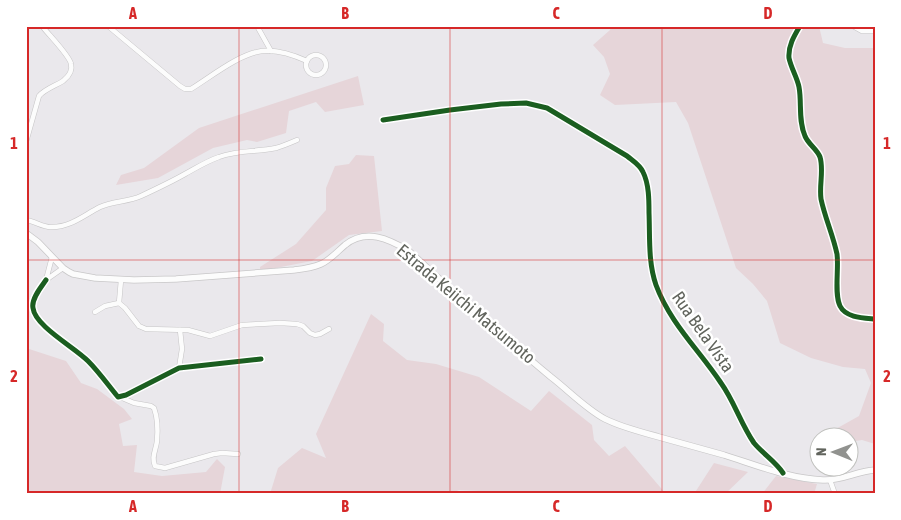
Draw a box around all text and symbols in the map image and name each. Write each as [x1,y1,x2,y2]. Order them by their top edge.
text: A [128,4,137,22]
text: B [341,4,349,22]
text: C [552,4,560,22]
text: D [764,4,773,22]
text: 1 [10,134,18,152]
text: 1 [883,134,891,152]
street label: Estrada Keiichi Matsumoto [393,240,540,368]
street label: Rua Bela Vista [668,287,739,376]
text: 2 [10,367,18,385]
text: 2 [883,367,891,385]
north arrow [808,428,858,478]
text: N [813,448,829,456]
text: A [128,497,137,515]
text: B [341,497,349,515]
text: C [552,497,560,515]
text: D [764,497,773,515]

